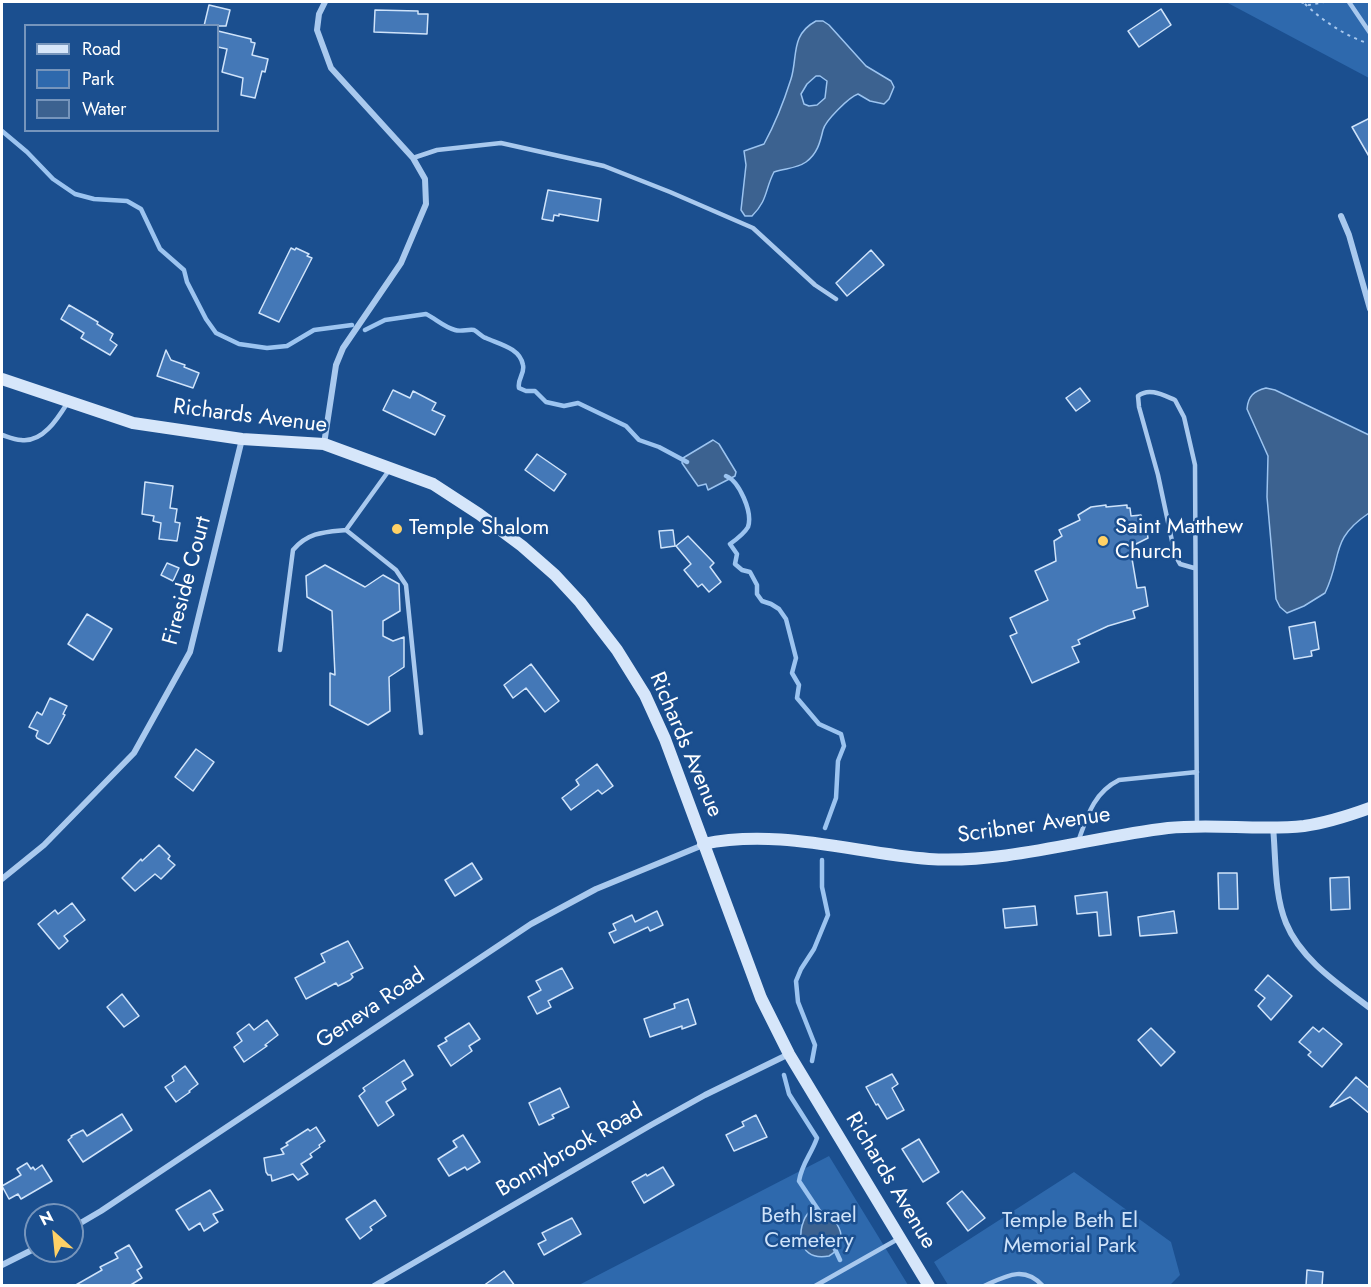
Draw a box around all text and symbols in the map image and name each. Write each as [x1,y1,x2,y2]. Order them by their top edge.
legend [24,24,219,132]
text: Road [82,36,121,62]
text: Park [82,66,114,92]
text: Water [82,96,126,122]
street label: Richards Avenue [172,394,328,440]
street label: Fireside Court [158,514,218,648]
place label: Saint Matthew Church [1115,515,1243,566]
place label: Temple Shalom [409,516,549,542]
marker: Temple Shalom [390,522,404,536]
marker: Saint Matthew Church [1096,534,1110,548]
street label: Richards Avenue [643,669,727,821]
street label: Scribner Avenue [956,802,1112,850]
street label: Geneva Road [312,963,430,1055]
street label: Bonnybrook Road [492,1098,648,1204]
street label: Richards Avenue [839,1108,941,1254]
north arrow [24,1203,84,1263]
park label: Beth Israel Cemetery [761,1204,857,1256]
text: N [36,1205,57,1231]
park label: Temple Beth El Memorial Park [1002,1209,1138,1260]

